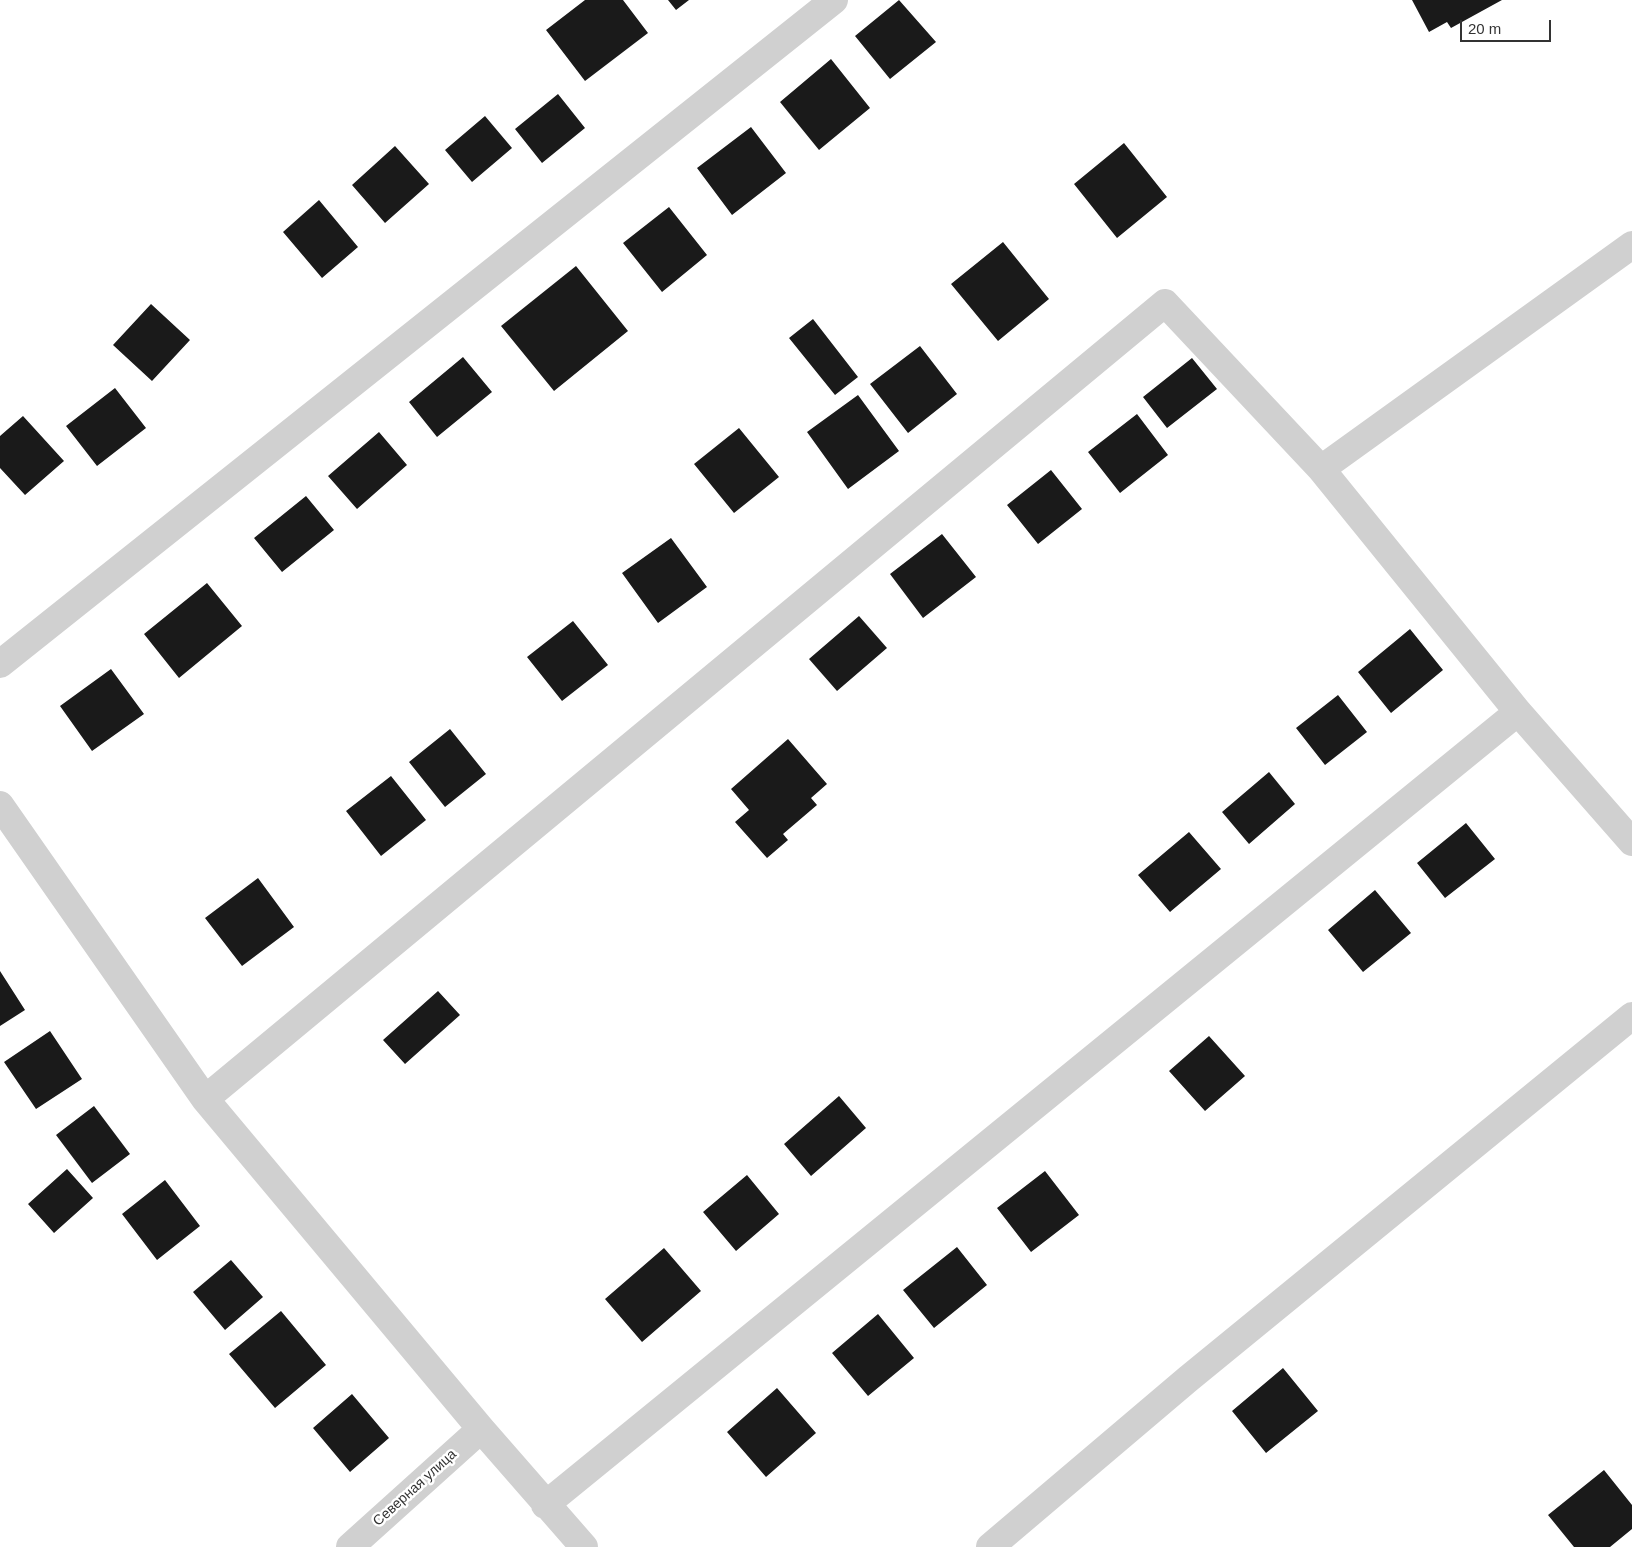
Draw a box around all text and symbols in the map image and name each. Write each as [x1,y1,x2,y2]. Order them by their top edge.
scale bar [1462,10,1553,42]
text: 20 m [1468,20,1501,37]
street label: Северная улица [370,1446,460,1530]

